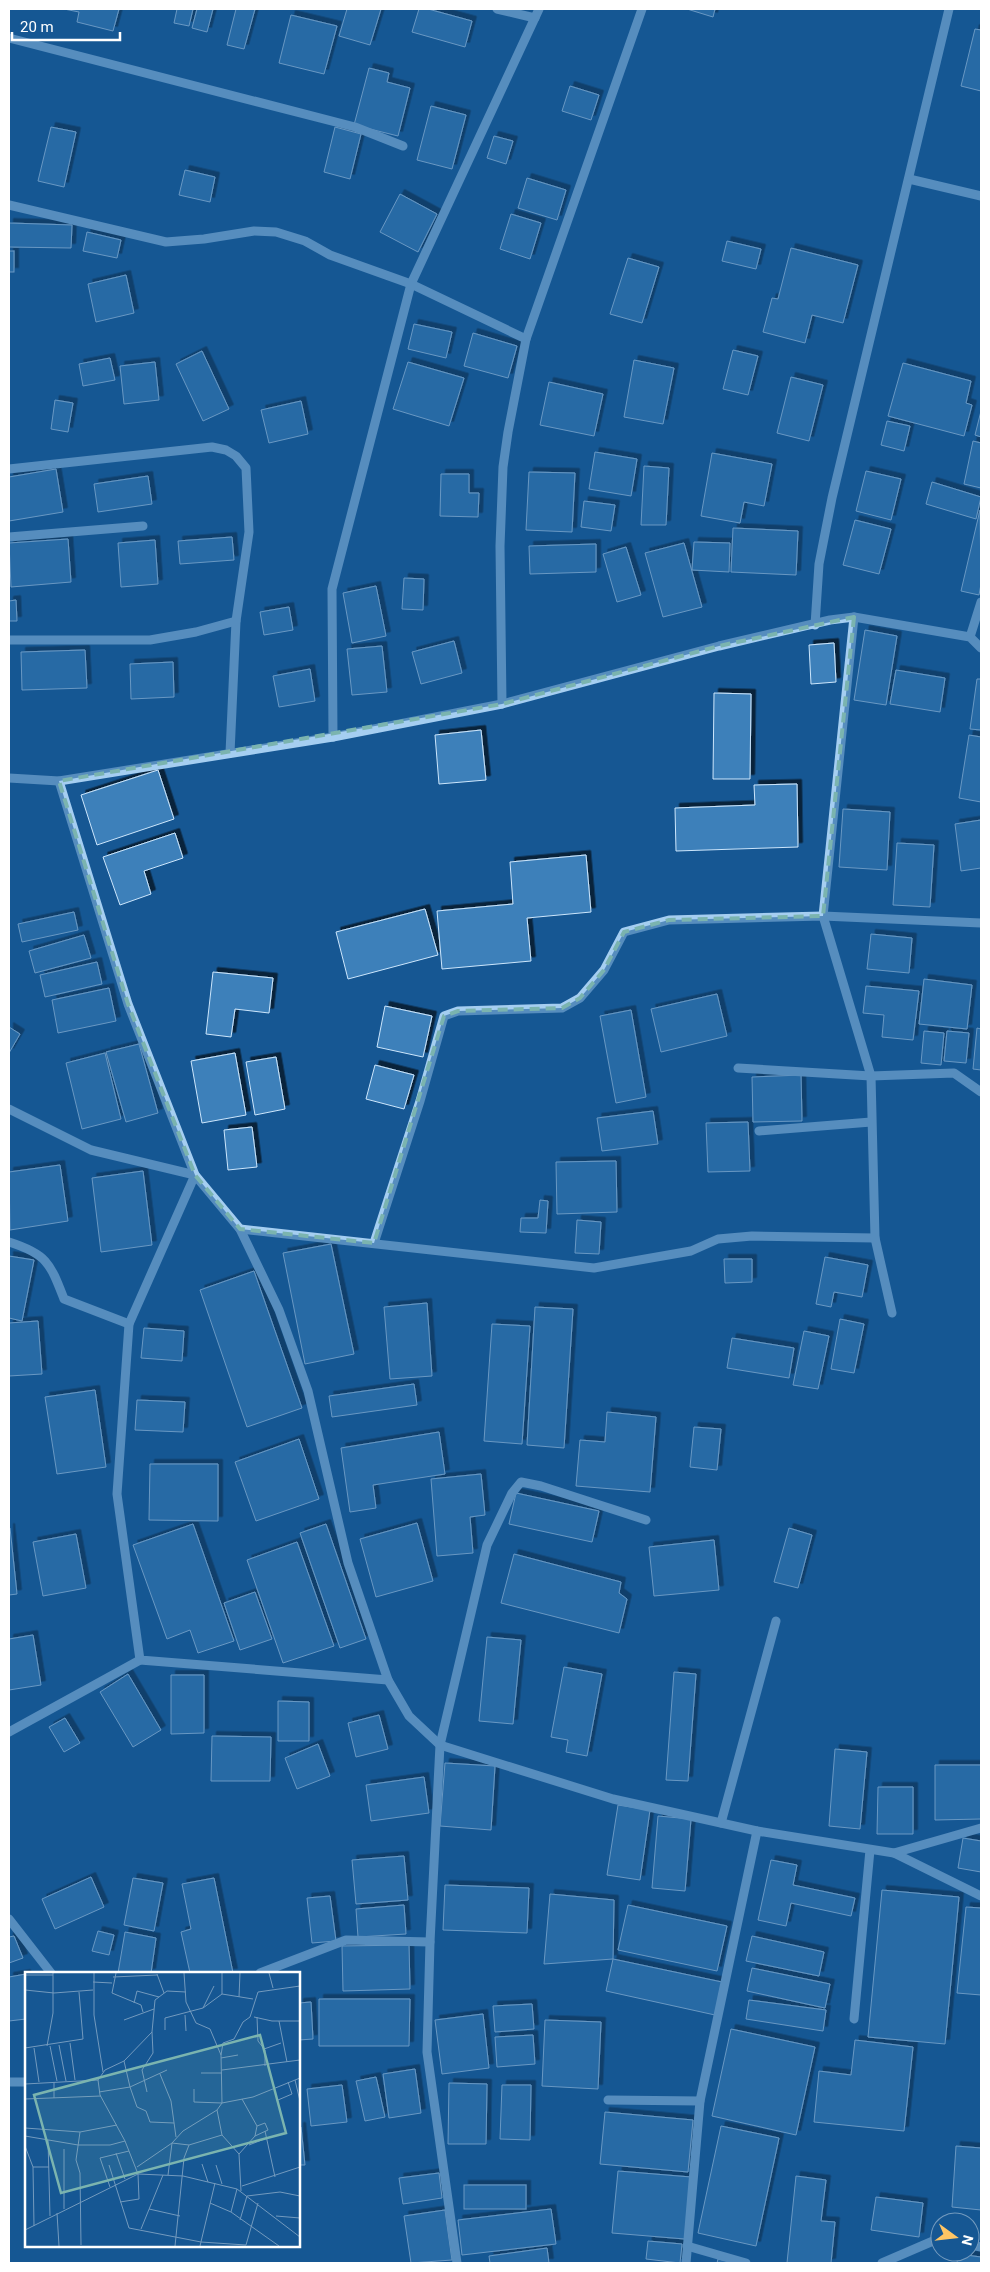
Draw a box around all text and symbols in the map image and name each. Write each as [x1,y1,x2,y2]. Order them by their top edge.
scale bar [12,10,120,42]
text: 20 m [20,18,54,36]
inset map [25,1972,300,2247]
north arrow [930,2212,980,2262]
text: N [959,2234,977,2247]

